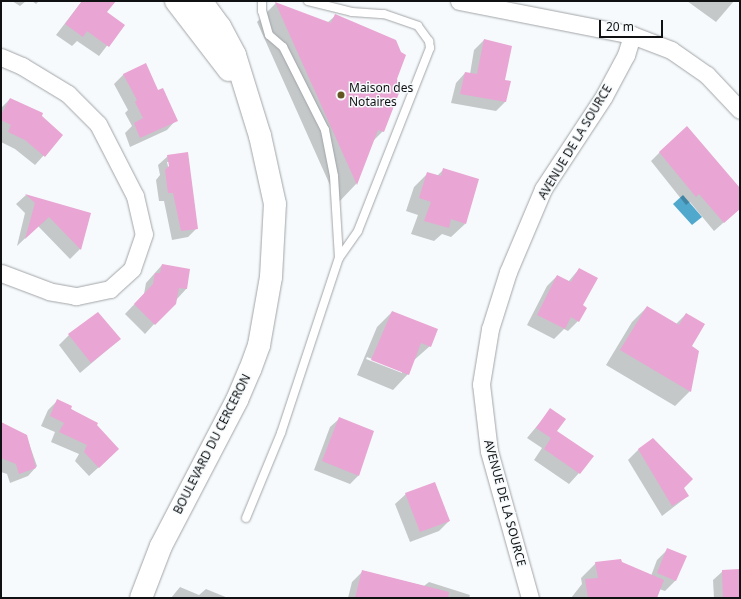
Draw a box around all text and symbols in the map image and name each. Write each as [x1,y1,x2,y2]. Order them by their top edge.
scale bar [601,12,665,38]
text: 20 m [606,18,634,35]
place label: Maison des Notaires [349,81,413,109]
street label: AVENUE DE LA SOURCE [535,82,615,202]
marker: Maison des Notaires [336,90,346,100]
street label: BOULEVARD DU CERCERON [170,372,254,516]
street label: AVENUE DE LA SOURCE [481,438,529,568]

